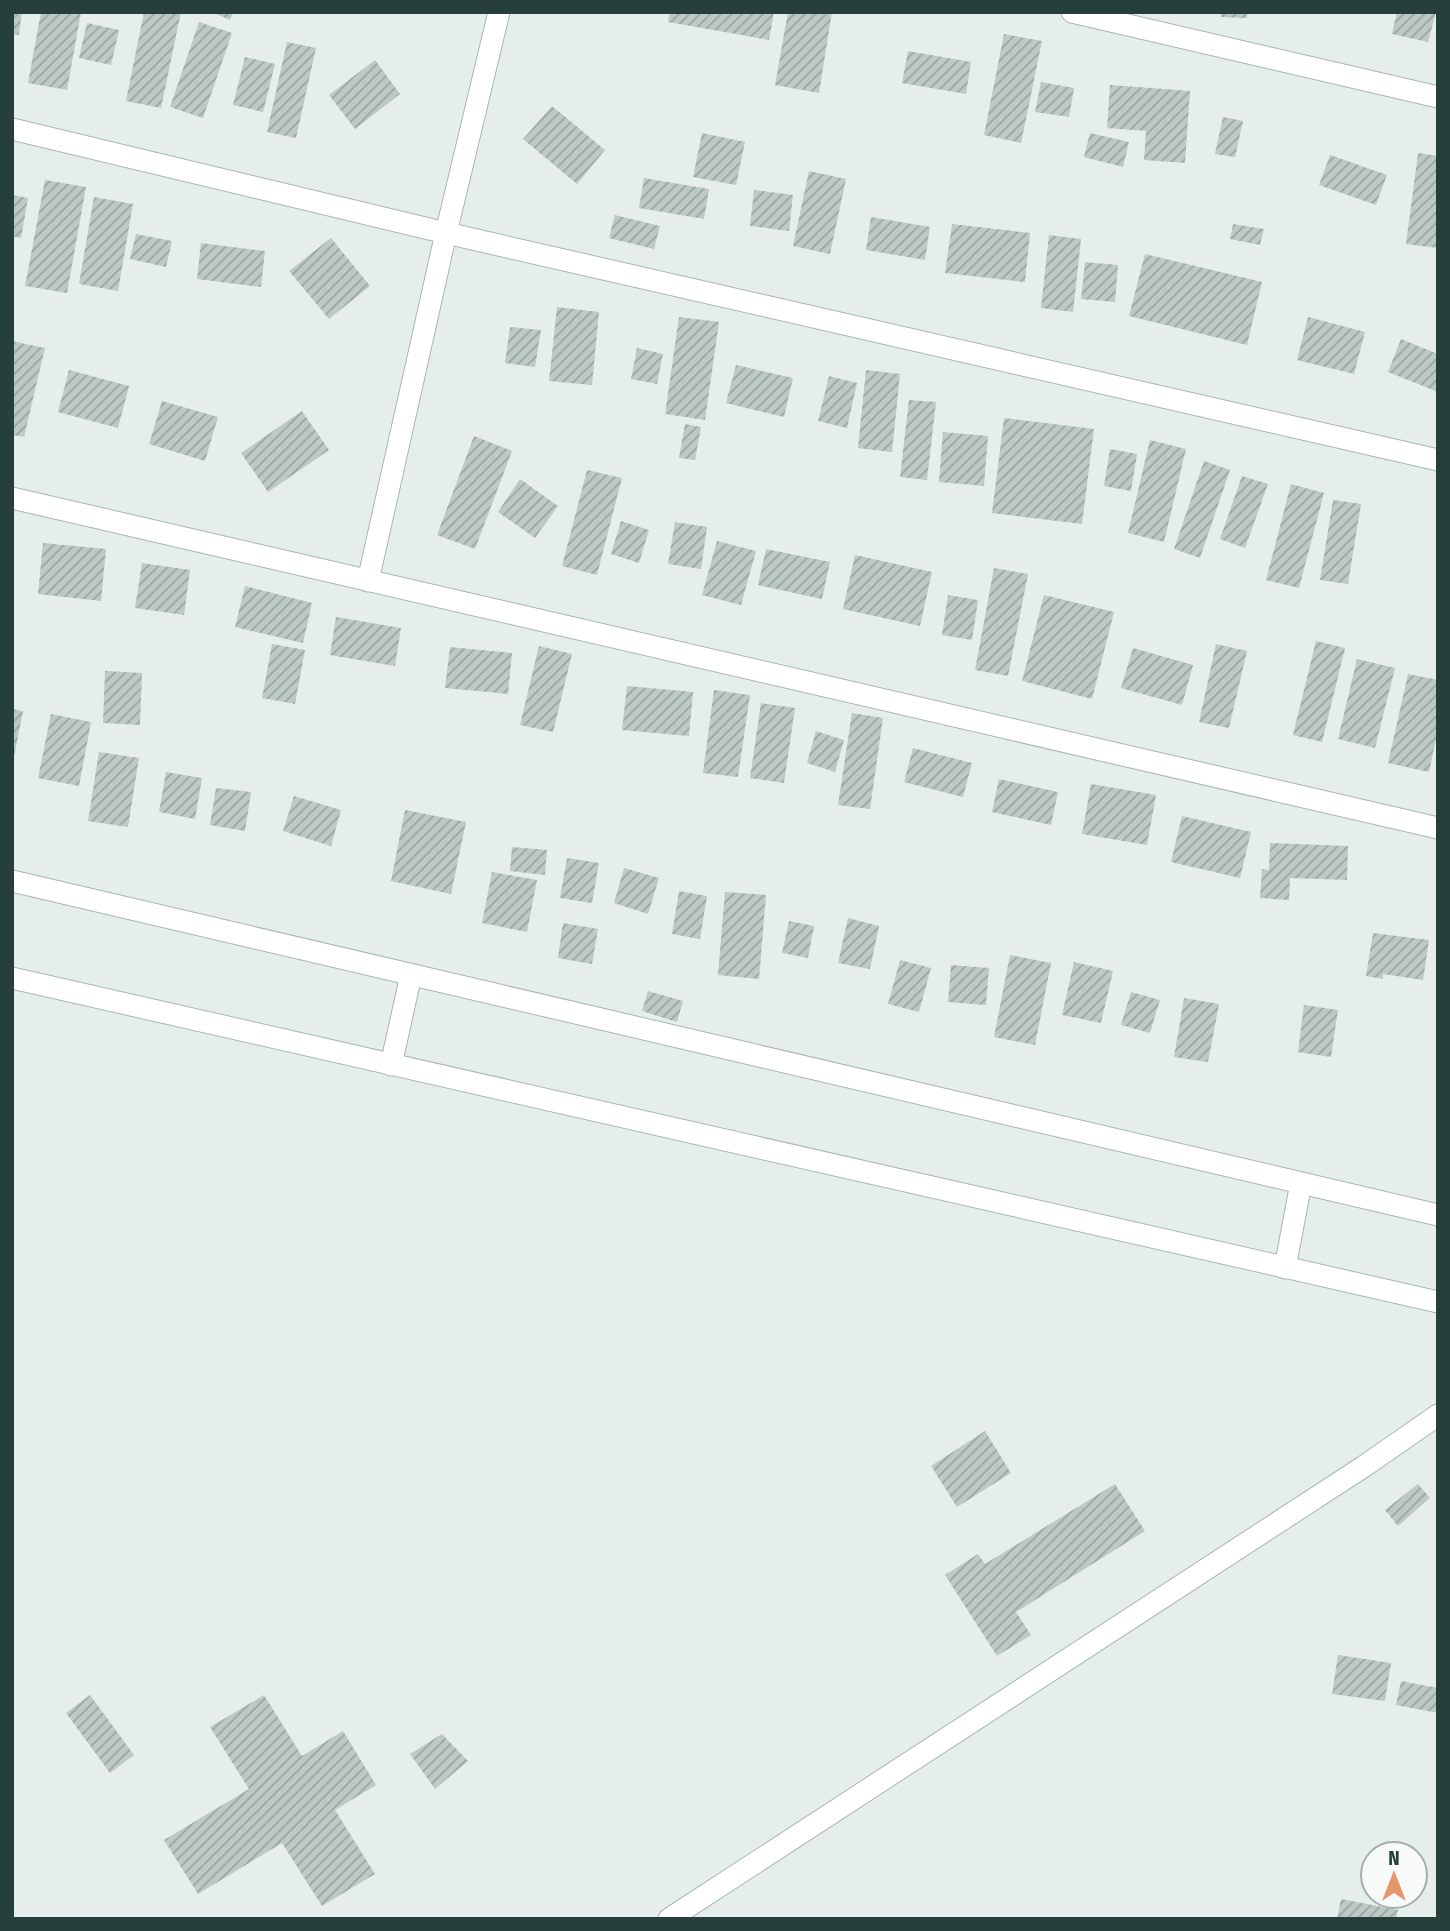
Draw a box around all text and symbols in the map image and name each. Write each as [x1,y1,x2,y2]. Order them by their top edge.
north arrow [1359,1840,1429,1910]
text: N [1388,1847,1400,1870]

